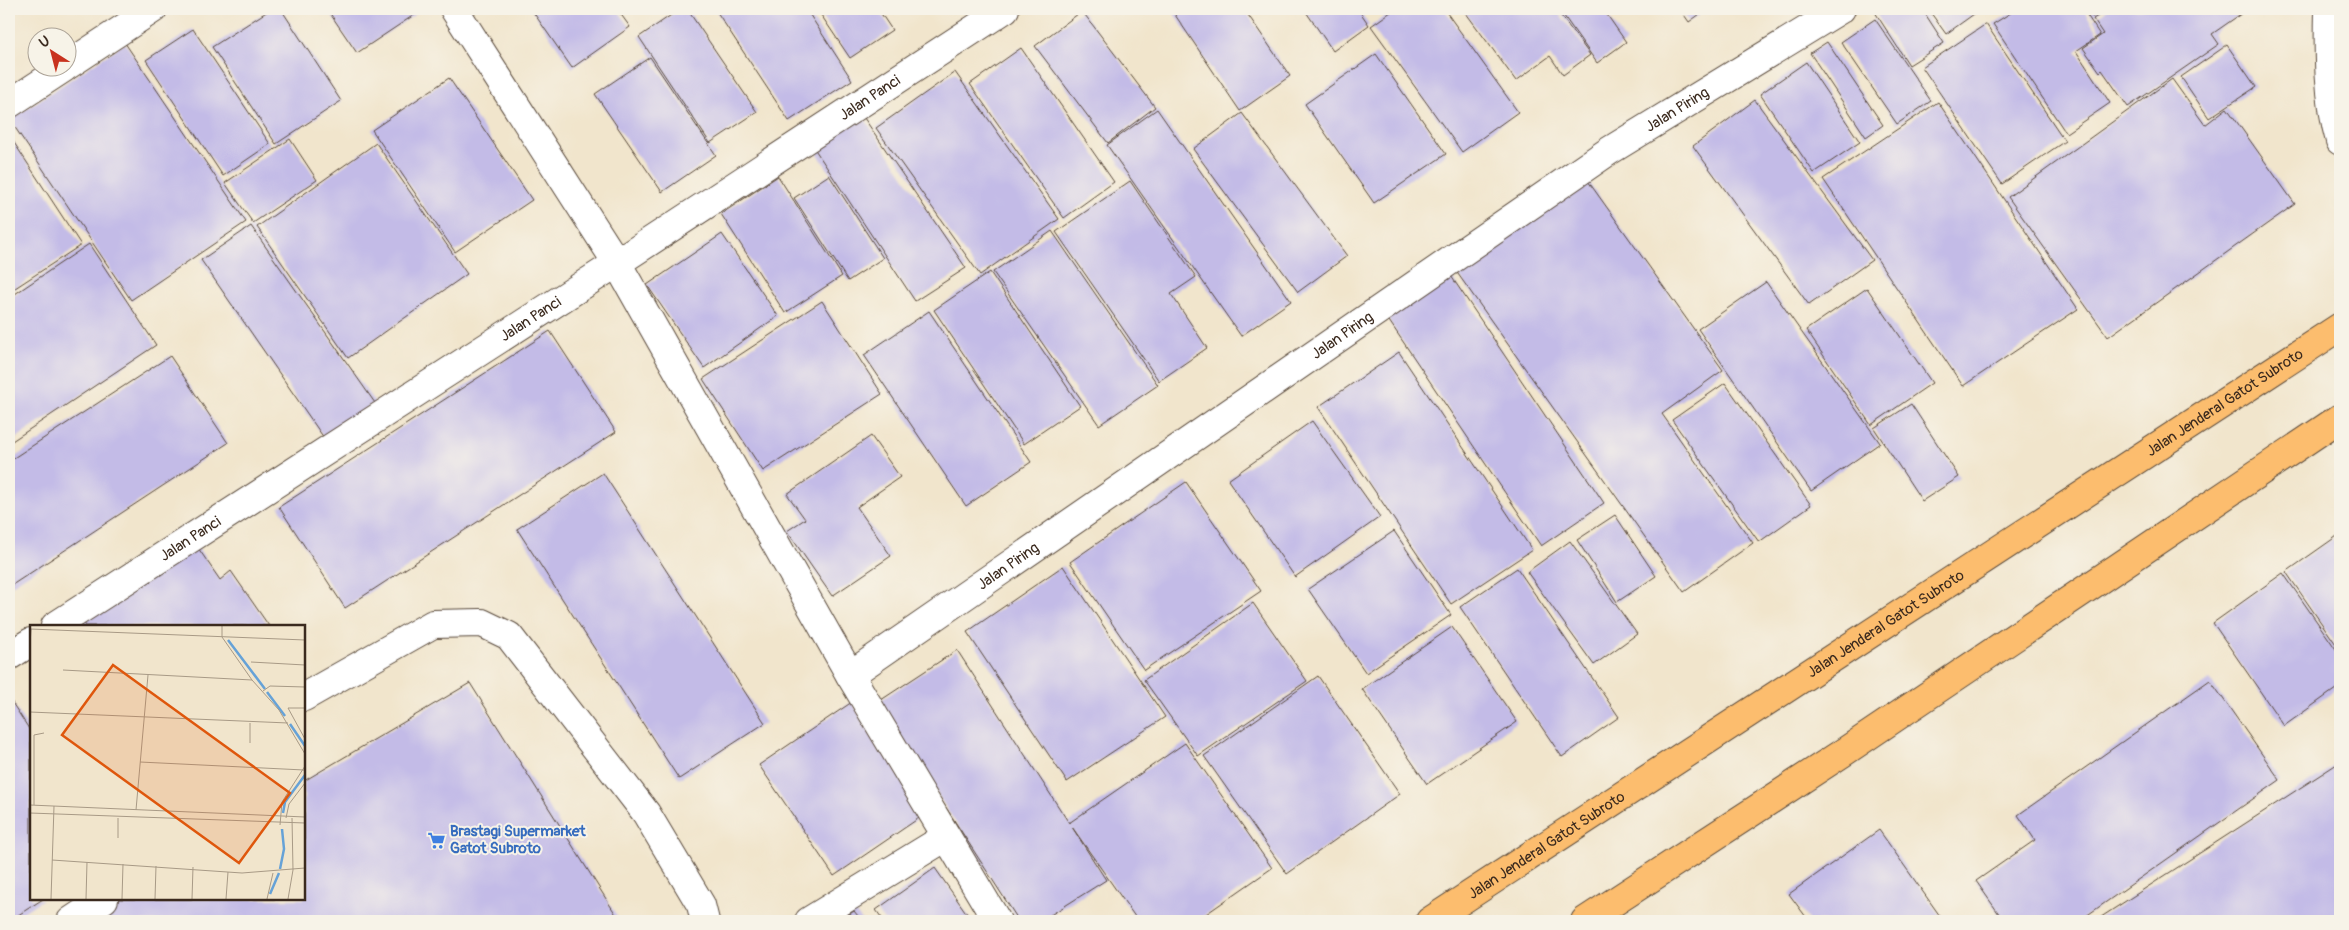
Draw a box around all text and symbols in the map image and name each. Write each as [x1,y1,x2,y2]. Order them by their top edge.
north arrow [28,28,78,78]
text: U [36,32,53,51]
street label: Jalan Panci [836,71,904,125]
street label: Jalan Piring [1642,83,1712,136]
street label: Jalan Panci [497,292,565,346]
street label: Jalan Piring [1308,308,1377,364]
street label: Jalan Jenderal Gatot Subroto [2143,345,2307,461]
street label: Jalan Panci [156,512,225,566]
street label: Jalan Piring [974,538,1043,594]
street label: Jalan Jenderal Gatot Subroto [1804,566,1968,682]
inset map [30,625,305,900]
street label: Jalan Jenderal Gatot Subroto [1465,787,1629,904]
place label: Brastagi Supermarket Gatot Subroto [450,822,586,858]
supermarket icon: Brastagi Supermarket Gatot Subroto [426,830,446,850]

